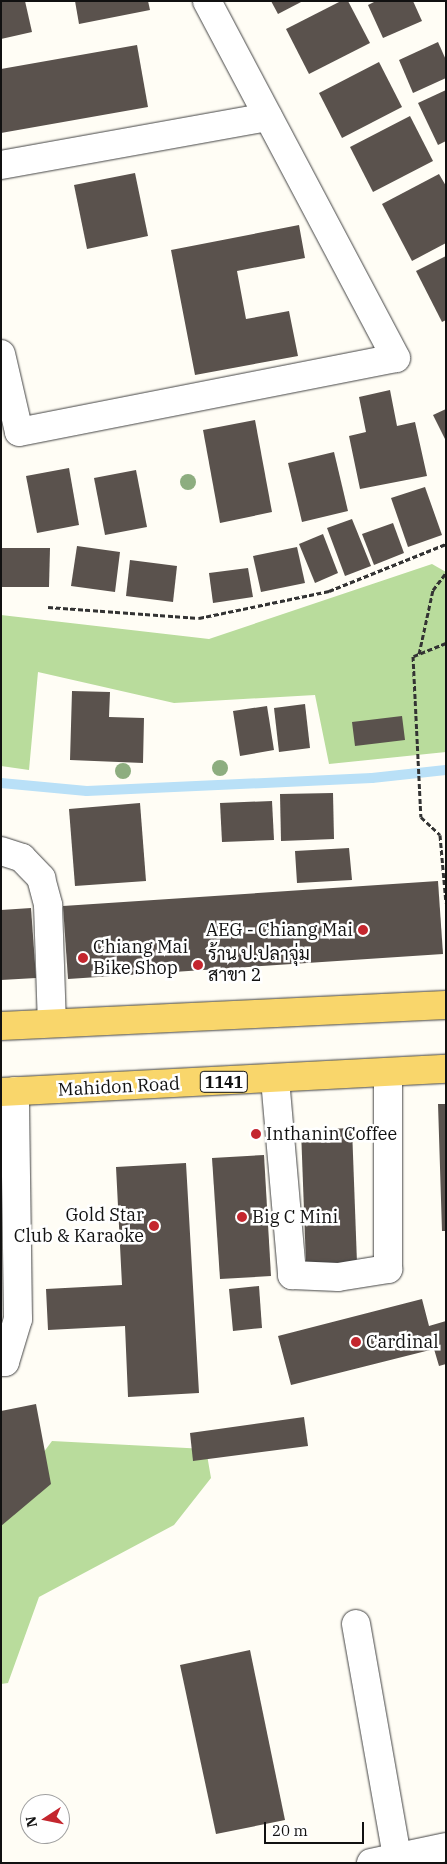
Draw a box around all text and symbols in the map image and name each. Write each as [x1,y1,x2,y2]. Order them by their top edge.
place label: AEG - Chiang Mai [206,919,353,941]
marker: AEG - Chiang Mai [357,924,369,936]
place label: Chiang Mai Bike Shop [93,937,188,980]
place label: ร้าน ป.ปลาจุ่ม สาขา 2 [208,944,310,986]
marker: Chiang Mai Bike Shop [77,952,89,964]
marker: ร้าน ป.ปลาจุ่ม สาขา 2 [192,959,204,971]
road number: 1141 [199,1068,249,1096]
street label: Mahidon Road [57,1073,181,1101]
place label: Inthanin Coffee [266,1123,397,1145]
marker: Inthanin Coffee [250,1128,262,1140]
place label: Gold Star Club & Karaoke [14,1205,144,1248]
place label: Big C Mini [252,1206,338,1228]
marker: Big C Mini [236,1211,248,1223]
marker: Gold Star Club & Karaoke [148,1220,160,1232]
place label: Cardinal [366,1331,439,1353]
marker: Cardinal [350,1336,362,1348]
north arrow [20,1794,70,1844]
scale bar [267,1812,367,1844]
text: N [21,1815,41,1829]
text: 20 m [272,1821,308,1840]

